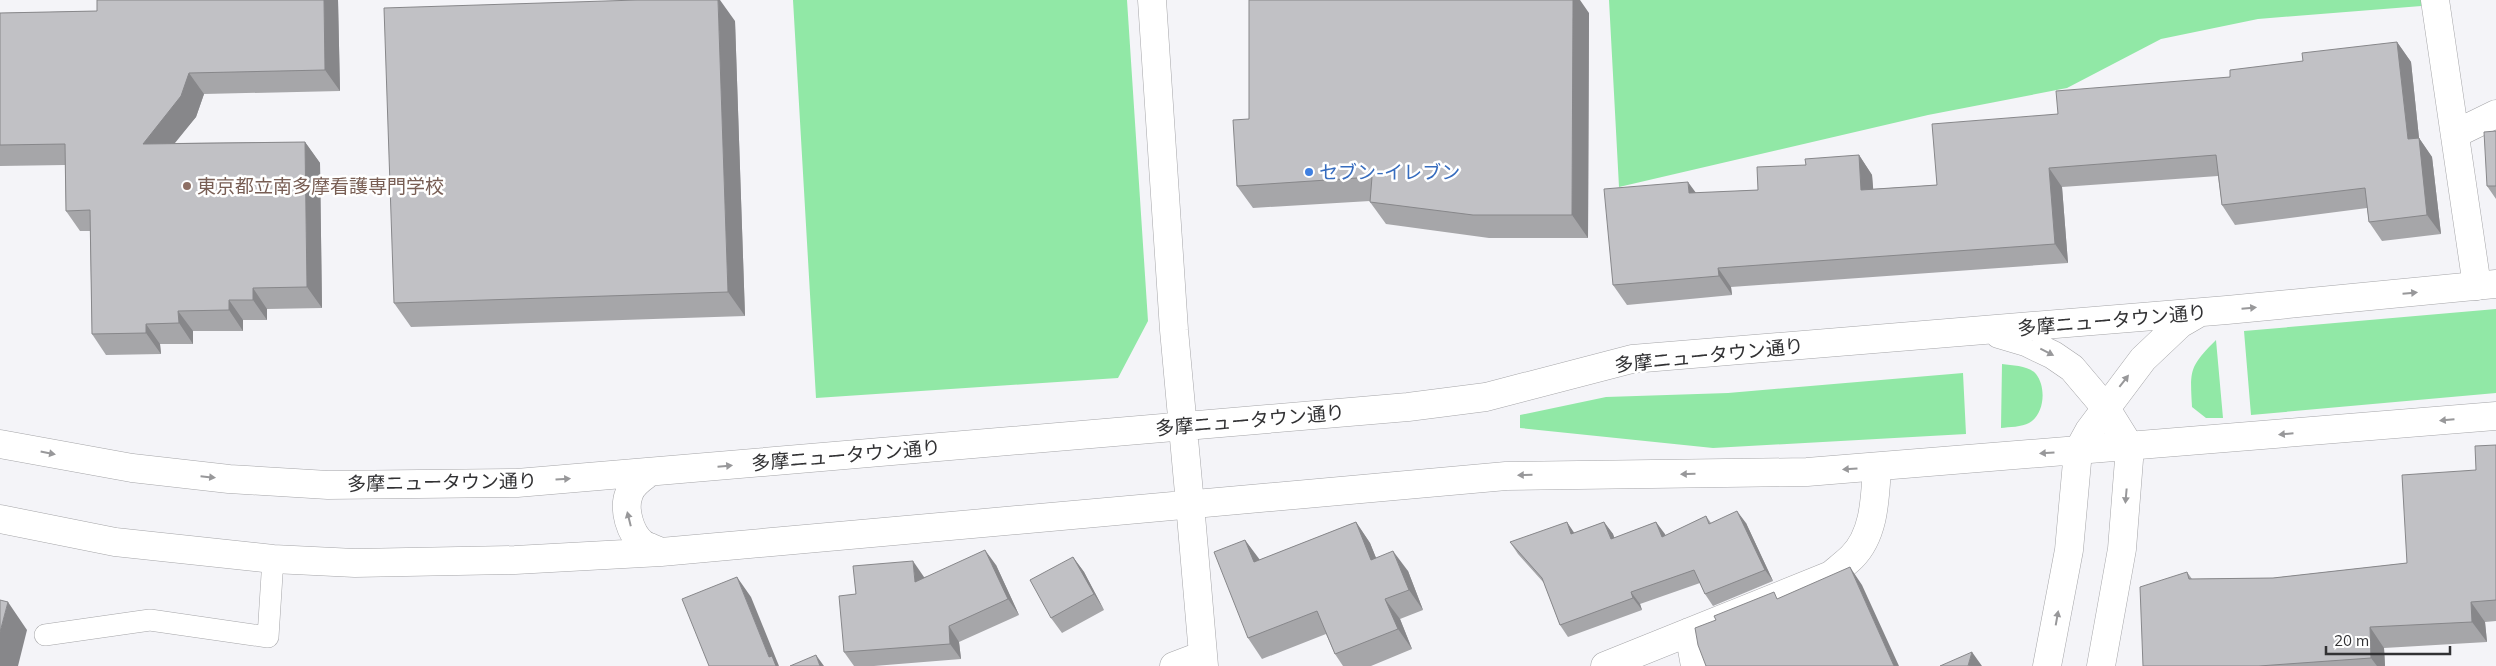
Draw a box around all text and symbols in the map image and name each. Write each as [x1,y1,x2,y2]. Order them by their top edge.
place label: セブン-イレブン [1319,160,1460,184]
marker: セブン-イレブン [1303,166,1315,178]
place label: 東京都立南多摩看護専門学校 [197,174,444,198]
marker: 東京都立南多摩看護専門学校 [181,180,193,192]
one-way arrow [2403,288,2419,296]
street label: 多摩ニュータウン通り [2016,300,2208,340]
one-way arrow [2241,304,2257,312]
street label: 多摩ニュータウン通り [1613,333,1805,377]
one-way arrow [2040,348,2055,356]
one-way arrow [2119,375,2130,388]
street label: 多摩ニュータウン通り [1154,400,1346,440]
one-way arrow [2439,417,2455,425]
one-way arrow [2277,431,2293,439]
street label: 多摩ニュータウン通り [750,435,942,475]
one-way arrow [40,449,56,457]
one-way arrow [2039,450,2055,458]
one-way arrow [717,462,733,470]
one-way arrow [1842,465,1858,473]
street label: 多摩ニュータウン通り [347,468,537,496]
one-way arrow [1679,470,1695,478]
one-way arrow [1517,472,1533,480]
one-way arrow [201,473,217,481]
one-way arrow [555,475,571,483]
one-way arrow [2122,488,2130,504]
one-way arrow [625,511,633,526]
one-way arrow [2054,610,2062,626]
scale bar [2326,624,2450,656]
text: 20 m [2334,631,2369,650]

